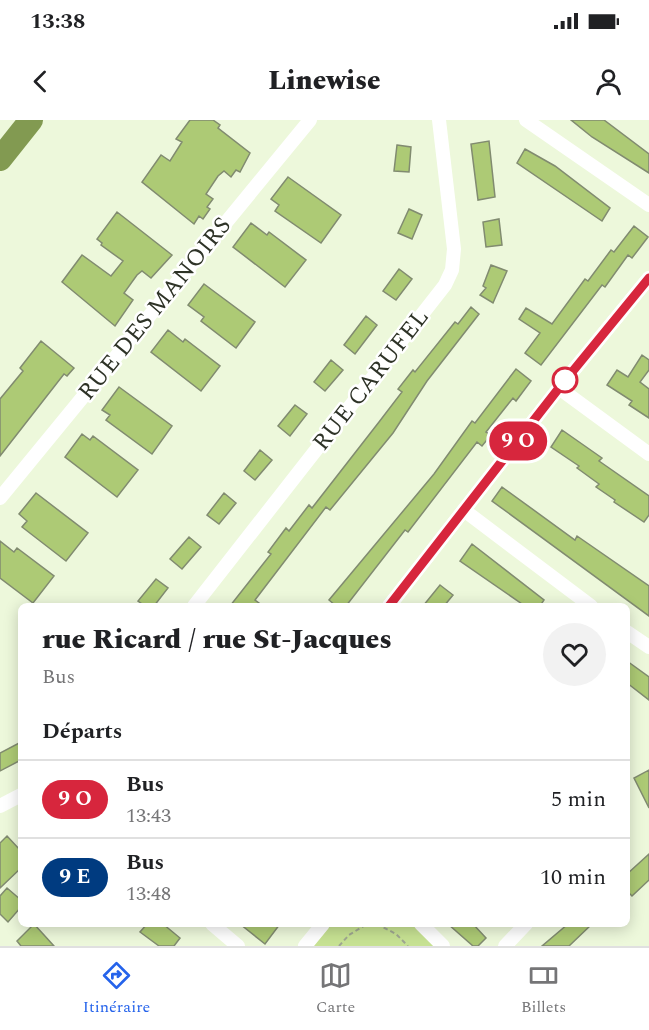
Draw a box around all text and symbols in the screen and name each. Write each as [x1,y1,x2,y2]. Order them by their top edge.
text: 13:38 [30,5,85,38]
text: Linewise [268,60,381,102]
icon: back [24,65,57,98]
icon: person [592,65,625,98]
street label: RUE DES MANOIRS [70,209,240,409]
street label: RUE CARUFEL [304,301,438,459]
unlabelled marker [552,367,578,393]
line badge: 9 O [484,422,552,460]
text: 9 O [501,425,535,457]
text: rue Ricard / rue St-Jacques [42,618,392,661]
button: heart [543,623,606,686]
text: Bus [42,662,75,692]
text: Départs [42,715,122,748]
text: Bus [126,768,164,801]
text: 9 O [58,783,92,815]
text: 5 min [551,783,606,816]
text: 13:43 [126,801,171,831]
text: Bus [126,846,164,879]
text: 9 E [59,861,91,893]
text: 10 min [540,861,606,894]
text: 13:48 [126,879,171,909]
tab: Itinéraire [83,959,150,1019]
tab: Carte [316,959,355,1019]
tab: Billets [521,959,566,1019]

